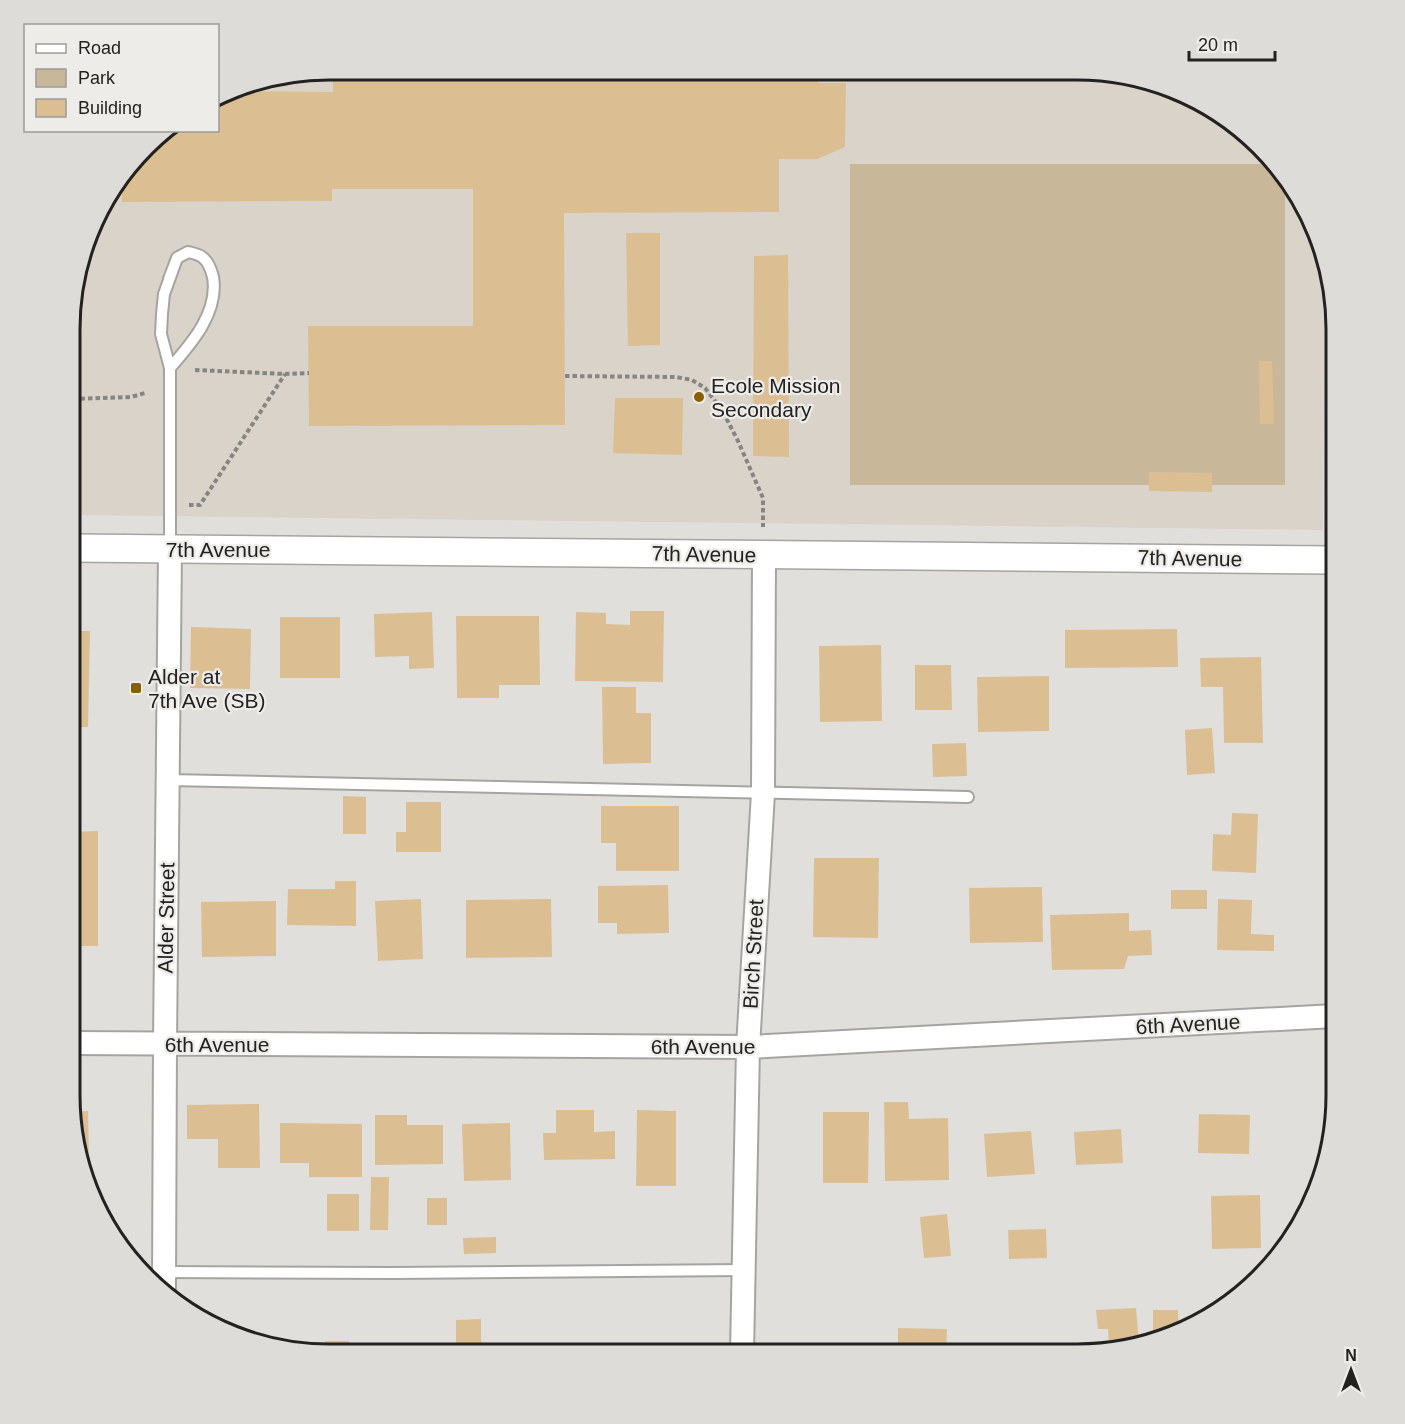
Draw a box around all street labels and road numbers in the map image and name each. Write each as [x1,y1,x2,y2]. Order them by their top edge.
street label: 7th Avenue [166,538,270,561]
street label: 7th Avenue [651,542,757,566]
street label: 7th Avenue [1137,546,1243,570]
street label: Alder Street [154,862,178,974]
street label: Birch Street [739,898,767,1009]
street label: 6th Avenue [1135,1010,1241,1038]
street label: 6th Avenue [165,1033,269,1056]
street label: 6th Avenue [651,1035,755,1058]

